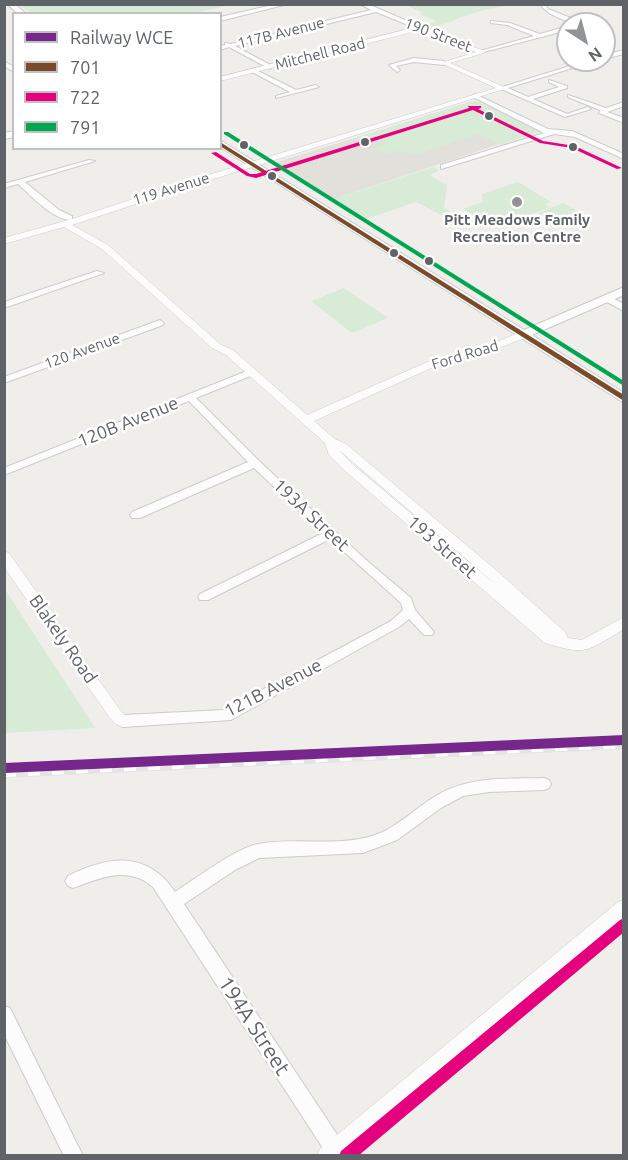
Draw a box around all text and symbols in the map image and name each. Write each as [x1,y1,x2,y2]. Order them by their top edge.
legend [12,12,222,150]
north arrow [556,12,616,72]
street label: 117B Avenue [236,14,326,52]
street label: 190 Street [402,14,474,56]
text: Railway WCE [70,27,173,47]
street label: Mitchell Road [273,34,367,74]
text: N [585,44,606,66]
text: 701 [70,57,100,77]
text: 722 [70,87,100,107]
unlabelled marker [483,110,495,122]
text: 791 [70,117,100,137]
unlabelled marker [359,136,371,148]
unlabelled marker [238,139,250,151]
unlabelled marker [567,141,579,153]
street label: 119 Avenue [130,169,212,209]
unlabelled marker [266,170,278,182]
marker: Pitt Meadows Family Recreation Centre [510,195,524,209]
place label: Pitt Meadows Family Recreation Centre [444,211,590,246]
unlabelled marker [388,247,400,259]
unlabelled marker [423,255,435,267]
street label: 120 Avenue [42,329,122,373]
street label: Ford Road [429,336,501,374]
street label: 120B Avenue [75,392,181,452]
street label: 193A Street [268,474,354,556]
street label: 193 Street [403,511,481,583]
street label: Blakely Road [25,591,101,687]
street label: 121B Avenue [221,654,325,722]
street label: 194A Street [213,972,295,1080]

